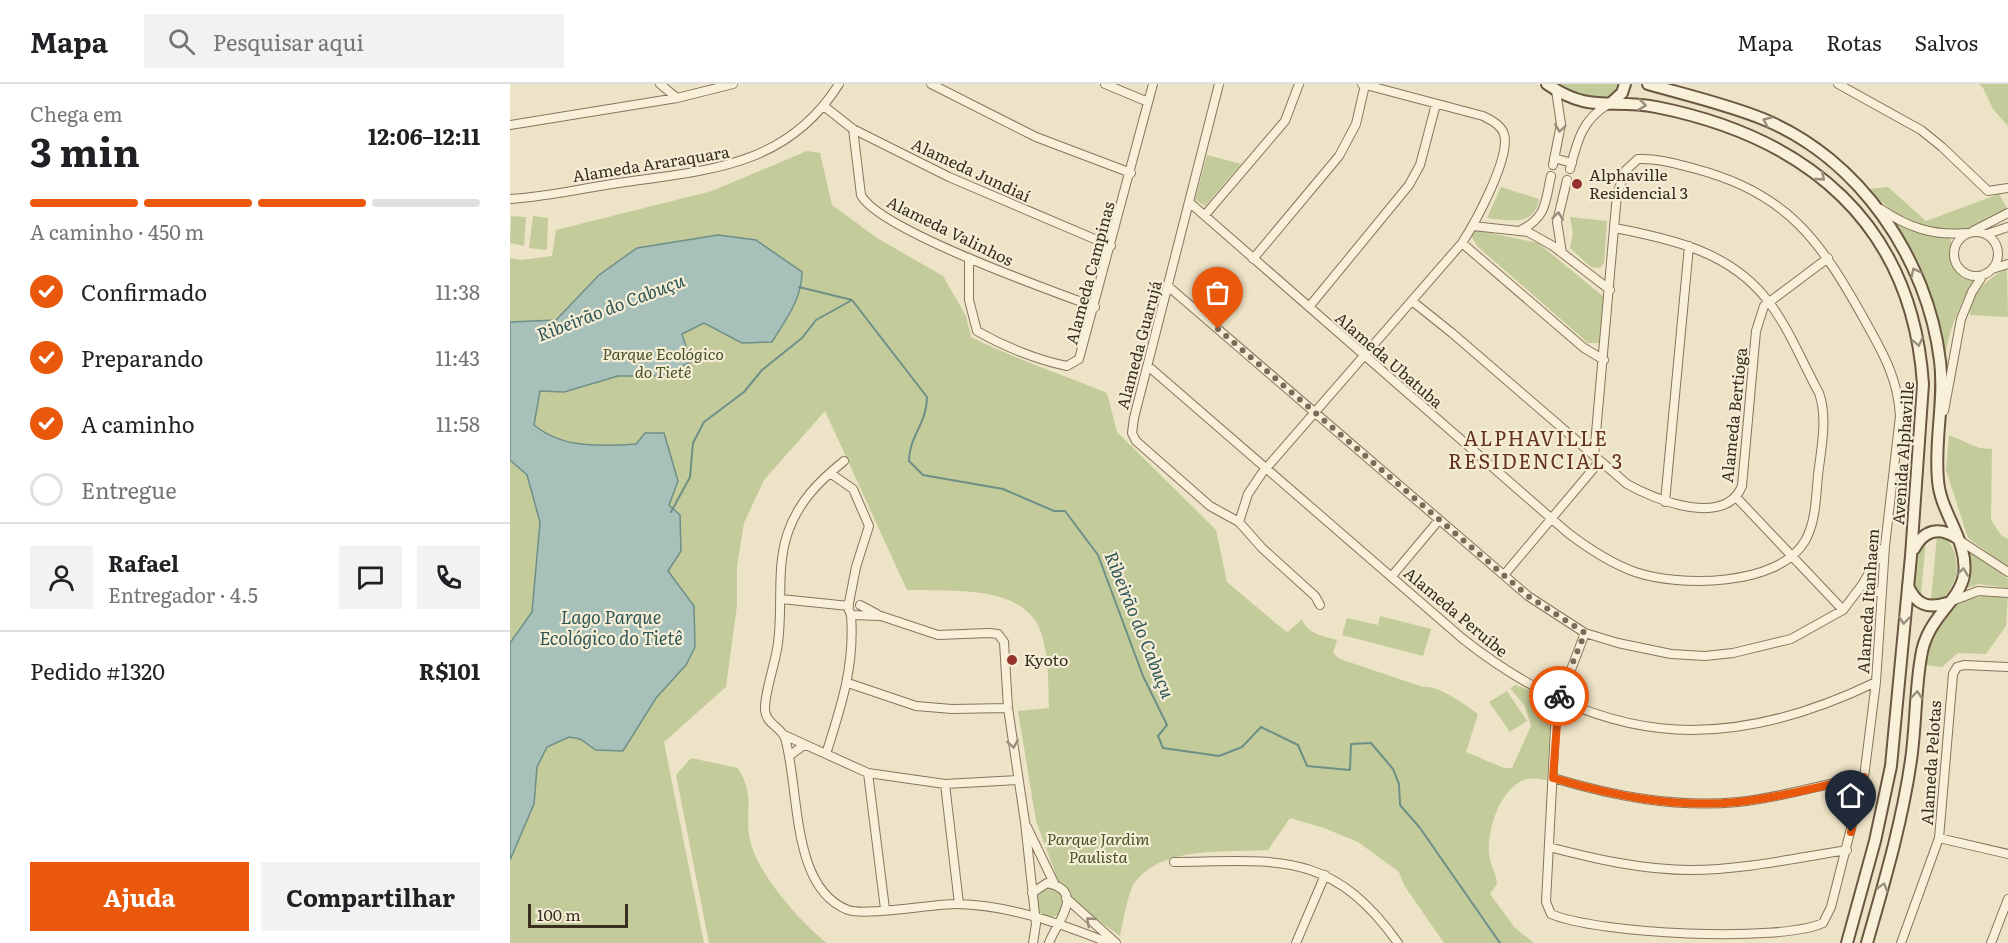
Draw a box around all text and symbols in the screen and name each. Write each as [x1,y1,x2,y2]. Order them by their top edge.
search box [144,14,564,68]
text: Mapa [30,20,108,62]
icon: search [165,25,198,58]
text: Pesquisar aqui [213,25,364,58]
text: Mapa [1737,26,1793,57]
text: Rotas [1826,26,1882,57]
text: Salvos [1915,26,1978,57]
text: Chega em [30,98,123,128]
one-way arrow [1638,99,1647,111]
one-way arrow [1762,116,1773,128]
text: 12:06–12:11 [368,119,480,152]
text: 3 min [30,121,140,179]
one-way arrow [1554,123,1567,132]
street label: Alameda Jundiaí [908,131,1035,207]
street label: Alameda Araraquara [571,139,731,187]
place label: Alphaville Residencial 3 [1589,162,1688,204]
one-way arrow [1814,170,1825,181]
marker: Alphaville Residencial 3 [1570,177,1584,191]
street label: Alameda Valinhos [883,189,1018,271]
street label: Alameda Campinas [1058,199,1120,347]
one-way arrow [1552,212,1564,221]
text: A caminho · 450 m [30,216,204,246]
water label: Ribeirão do Cabuçu [533,266,689,347]
pin [1192,267,1243,329]
one-way arrow [1910,267,1922,278]
icon: check [30,275,63,308]
text: Confirmado [81,275,207,308]
text: 11:38 [435,276,480,306]
icon: bag [1201,276,1234,309]
street label: Alameda Guarujá [1109,277,1167,412]
street label: Alameda Ubatuba [1330,306,1449,413]
one-way arrow [1911,337,1924,347]
icon: check [30,341,63,374]
text: Preparando [81,341,203,374]
park label: Parque Ecológico do Tietê [602,341,724,383]
text: 11:43 [436,342,480,372]
street label: Alameda Bertioga [1714,346,1752,484]
street label: Avenida Alphaville [1885,380,1919,526]
icon: check [30,407,63,440]
text: A caminho [81,407,195,440]
text: 11:58 [436,408,480,438]
district label: ALPHAVILLE RESIDENCIAL 3 [1448,422,1624,475]
text: Entregue [81,473,177,506]
street label: Alameda Itanhaem [1850,527,1884,674]
button: person [30,546,93,609]
text: Rafael [108,546,179,579]
button: chat [339,546,402,609]
button: phone [417,546,480,609]
water label: Ribeirão do Cabuçu [1099,547,1182,702]
street label: Alameda Peruíbe [1399,560,1514,662]
one-way arrow [1956,568,1969,577]
text: Entregador · 4.5 [108,579,258,609]
water label: Lago Parque Ecológico do Tietê [539,603,683,651]
one-way arrow [1898,615,1911,624]
place label: Kyoto [1024,647,1068,671]
marker: Kyoto [1005,653,1019,667]
text: Pedido #1320 [30,654,165,687]
text: R$101 [419,654,480,687]
courier [1529,666,1589,726]
icon: bike [1543,680,1576,713]
one-way arrow [1910,691,1923,700]
street label: Alameda Pelotas [1914,700,1946,826]
one-way arrow [1006,739,1018,748]
pin [1825,770,1876,832]
icon: home [1834,779,1867,812]
park label: Parque Jardim Paulista [1047,826,1149,868]
button: Ajuda [30,862,249,931]
button: Compartilhar [261,862,480,931]
one-way arrow [1875,882,1888,892]
scale bar [528,901,628,928]
text: 100 m [537,902,581,926]
one-way arrow [1086,917,1097,928]

